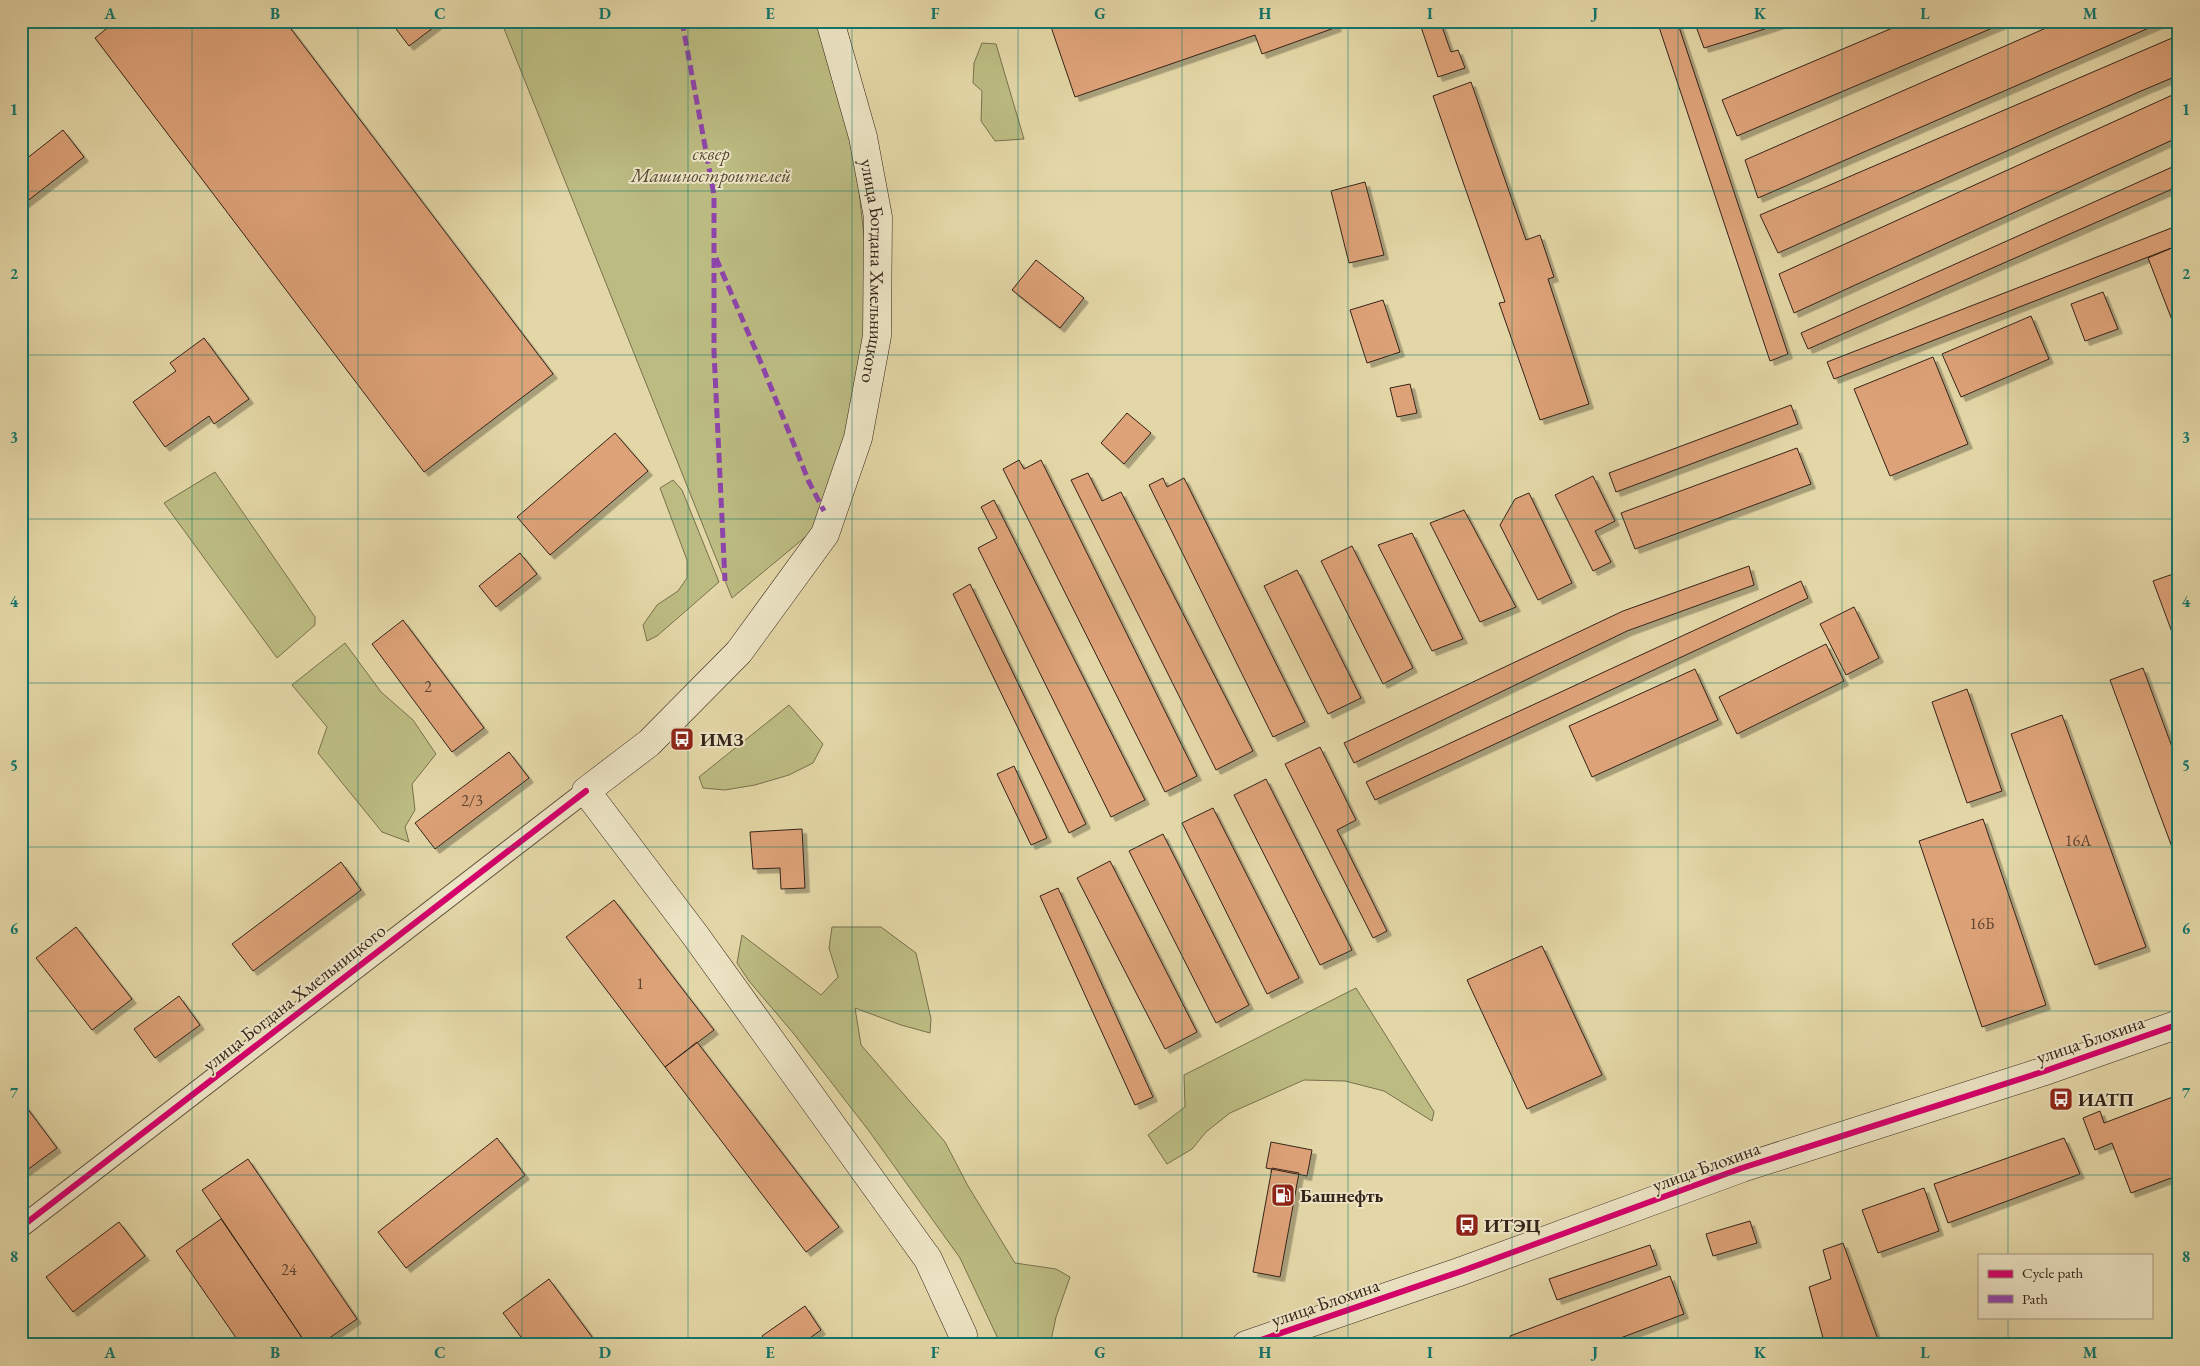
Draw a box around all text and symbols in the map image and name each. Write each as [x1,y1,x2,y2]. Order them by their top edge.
text: A [103,3,116,24]
text: B [270,3,280,24]
text: C [434,3,446,24]
text: D [599,3,611,24]
text: E [765,3,775,24]
text: F [931,3,940,24]
text: G [1094,3,1106,24]
text: H [1259,3,1272,24]
text: I [1427,3,1433,24]
text: J [1590,3,1598,24]
text: K [1754,3,1767,24]
text: L [1920,3,1930,24]
text: M [2083,3,2098,24]
text: 1 [10,99,18,120]
text: 1 [2182,99,2190,120]
park label: сквер Машиностроителей [630,141,791,188]
street label: улица Богдана Хмельницкого [854,157,890,385]
text: 2 [10,263,19,284]
text: 2 [2182,263,2191,284]
text: 3 [10,427,18,448]
text: 3 [2182,427,2190,448]
text: 4 [10,591,19,612]
text: 4 [2182,591,2191,612]
house number: 2 [424,676,432,697]
bus stop icon: ИМЗ [669,726,695,752]
place label: ИМЗ [700,727,744,752]
text: 5 [10,755,18,776]
text: 5 [2182,755,2190,776]
house number: 2/3 [461,790,483,811]
house number: 16А [2065,830,2092,851]
house number: 16Б [1970,913,1994,934]
text: 6 [10,918,19,939]
street label: улица Богдана Хмельницкого [198,918,391,1077]
text: 6 [2182,918,2191,939]
house number: 1 [636,973,644,994]
street label: улица Блохина [2033,1009,2148,1070]
text: 7 [10,1082,19,1103]
text: 7 [2182,1082,2191,1103]
bus stop icon: ИАТП [2048,1086,2074,1112]
place label: ИАТП [2078,1087,2134,1112]
street label: улица Блохина [1649,1135,1764,1198]
fuel station icon: Башнефть [1270,1182,1296,1208]
place label: Башнефть [1300,1183,1384,1208]
bus stop icon: ИТЭЦ [1454,1212,1480,1238]
place label: ИТЭЦ [1484,1213,1540,1238]
text: 8 [10,1246,18,1267]
text: 8 [2182,1246,2190,1267]
legend [1978,1254,2152,1318]
house number: 24 [281,1259,297,1280]
text: Cycle path [2022,1263,2084,1282]
street label: улица Блохина [1268,1272,1383,1333]
text: Path [2022,1289,2048,1308]
text: A [103,1342,116,1363]
text: B [270,1342,280,1363]
text: C [434,1342,446,1363]
text: D [599,1342,611,1363]
text: E [765,1342,775,1363]
text: F [931,1342,940,1363]
text: G [1094,1342,1106,1363]
text: H [1259,1342,1272,1363]
text: I [1427,1342,1433,1363]
text: J [1590,1342,1598,1363]
text: K [1754,1342,1767,1363]
text: L [1920,1342,1930,1363]
text: M [2083,1342,2098,1363]

